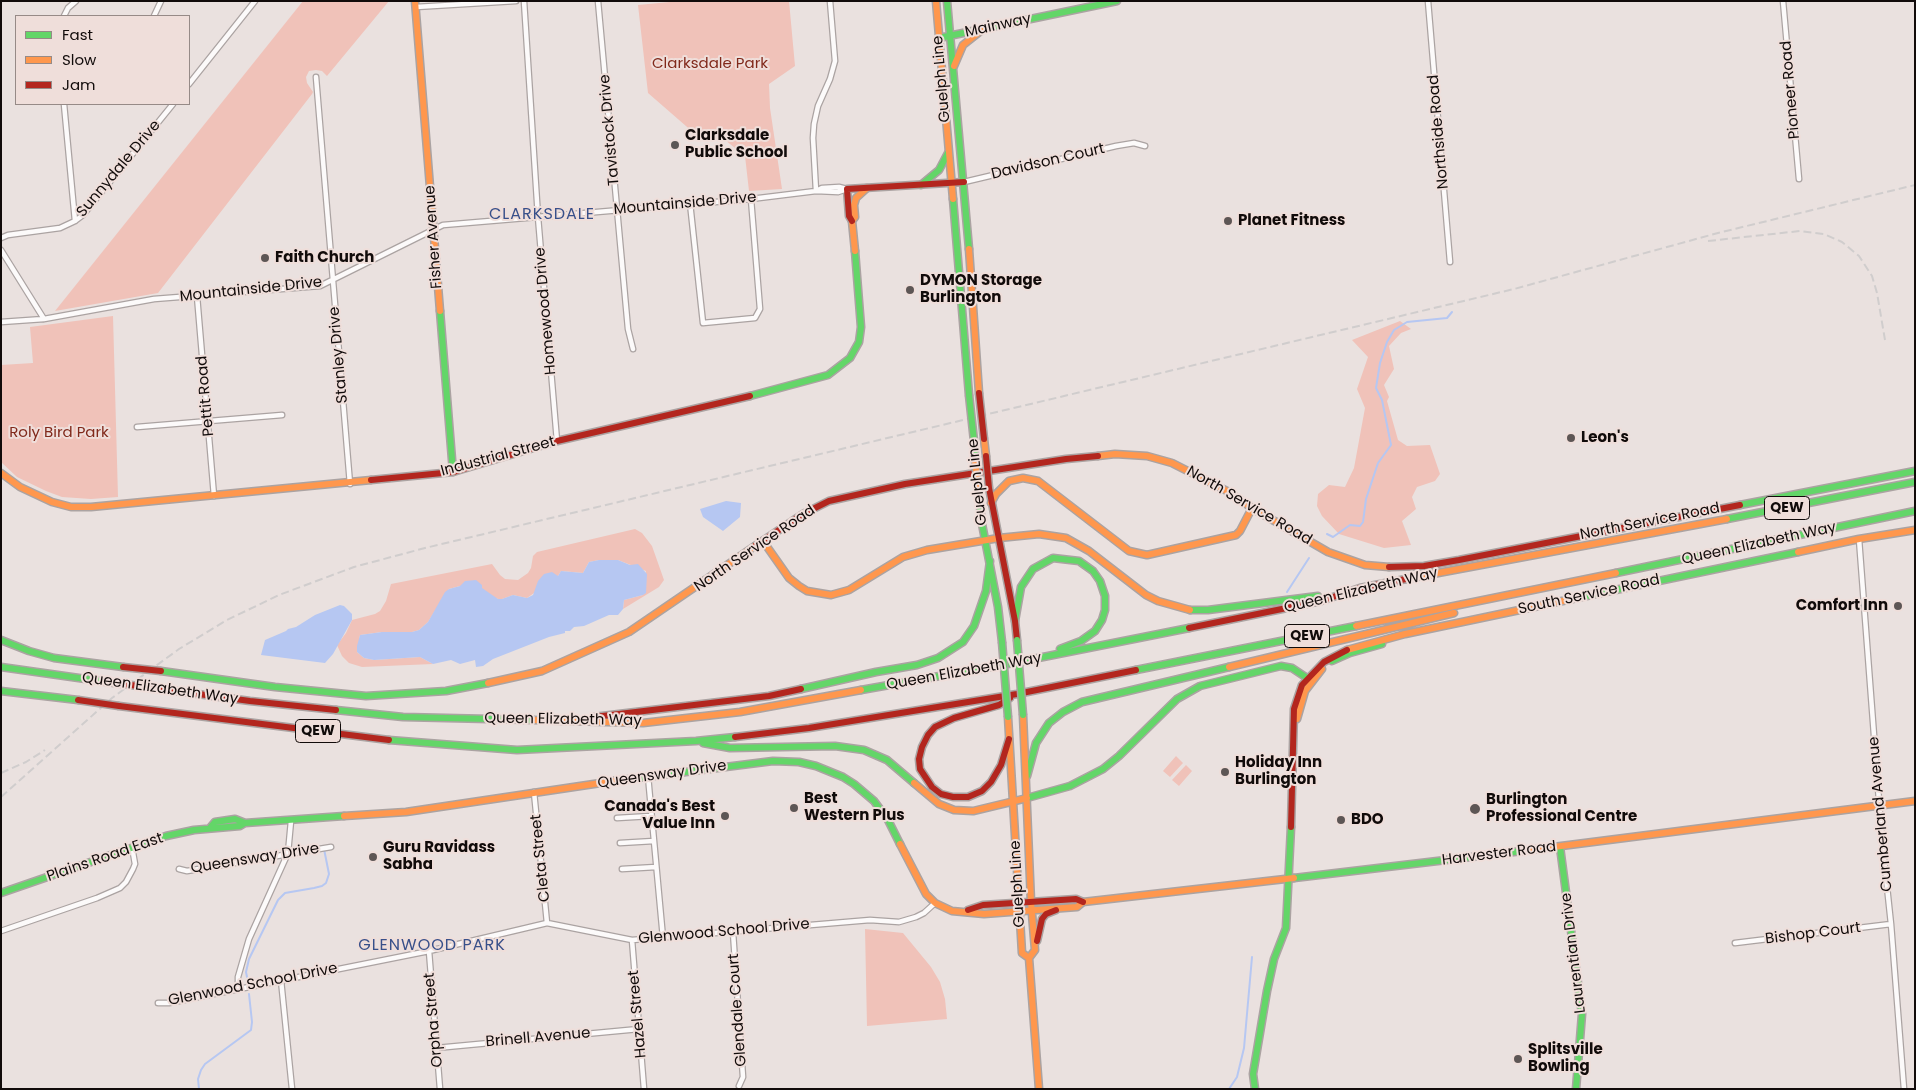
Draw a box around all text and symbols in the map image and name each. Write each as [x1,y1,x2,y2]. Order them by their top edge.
street label: Mainway [963,10,1033,42]
legend [15,15,190,105]
text: Fast [62,24,93,45]
street label: Guelph Line [929,35,955,123]
street label: Pioneer Road [1778,40,1804,140]
text: Slow [62,49,96,70]
park label: Clarksdale Park [652,55,768,73]
text: Jam [62,74,96,95]
street label: Tavistock Drive [596,74,624,186]
street label: Northside Road [1425,74,1453,190]
street label: Sunnydale Drive [73,117,165,221]
place label: Clarksdale Public School [685,127,788,162]
marker: Clarksdale Public School [669,139,681,151]
street label: Davidson Court [990,140,1106,184]
street label: Fisher Avenue [421,185,447,289]
street label: Mountainside Drive [613,189,757,219]
district label: CLARKSDALE [488,205,596,225]
place label: Planet Fitness [1238,212,1345,230]
marker: Planet Fitness [1222,215,1234,227]
street label: Homewood Drive [531,246,561,376]
place label: Faith Church [275,249,374,267]
marker: Faith Church [259,252,271,264]
place label: DYMON Storage Burlington [920,272,1042,307]
street label: Mountainside Drive [179,274,323,306]
marker: DYMON Storage Burlington [904,284,916,296]
street label: Stanley Drive [326,306,352,404]
street label: Pettit Road [194,355,218,437]
park label: Roly Bird Park [9,424,109,442]
place label: Leon's [1581,429,1629,447]
marker: Leon's [1565,432,1577,444]
street label: Industrial Street [439,433,557,481]
street label: Guelph Line [964,438,992,526]
street label: North Service Road [1183,463,1315,549]
road number: QEW [1764,496,1810,520]
street label: North Service Road [1579,500,1721,544]
street label: North Service Road [691,502,819,596]
street label: Queen Elizabeth Way [1680,519,1838,569]
street label: Queen Elizabeth Way [1282,565,1440,617]
street label: South Service Road [1517,571,1661,619]
place label: Comfort Inn [1796,597,1888,615]
marker: Comfort Inn [1892,600,1904,612]
road number: QEW [1284,624,1330,648]
street label: Queen Elizabeth Way [885,649,1043,695]
street label: Queen Elizabeth Way [81,669,239,709]
street label: Queen Elizabeth Way [484,710,642,730]
road number: QEW [296,719,340,742]
street label: Cumberland Avenue [1865,736,1897,892]
place label: Holiday Inn Burlington [1235,754,1322,789]
street label: Queensway Drive [596,757,728,793]
marker: Holiday Inn Burlington [1219,766,1231,778]
place label: Best Western Plus [804,790,905,825]
place label: Burlington Professional Centre [1486,791,1637,826]
place label: Canada's Best Value Inn [604,798,715,833]
marker: Best Western Plus [788,802,800,814]
marker: Burlington Professional Centre [1468,802,1482,816]
marker: Canada's Best Value Inn [719,810,731,822]
place label: BDO [1351,811,1384,829]
street label: Cleta Street [527,813,555,903]
marker: BDO [1335,814,1347,826]
street label: Plains Road East [45,830,165,886]
street label: Harvester Road [1441,838,1557,870]
place label: Guru Ravidass Sabha [383,839,495,874]
street label: Queensway Drive [189,840,321,878]
street label: Guelph Line [1007,840,1029,928]
marker: Guru Ravidass Sabha [367,851,379,863]
street label: Laurentian Drive [1558,892,1590,1014]
street label: Glenwood School Drive [638,916,810,948]
street label: Bishop Court [1764,919,1862,949]
district label: GLENWOOD PARK [357,936,507,956]
street label: Glendale Court [725,953,751,1067]
street label: Glenwood School Drive [167,960,339,1010]
street label: Hazel Street [625,969,651,1059]
street label: Orpha Street [421,972,447,1068]
street label: Brinell Avenue [485,1024,591,1052]
place label: Splitsville Bowling [1528,1041,1603,1076]
marker: Splitsville Bowling [1512,1053,1524,1065]

